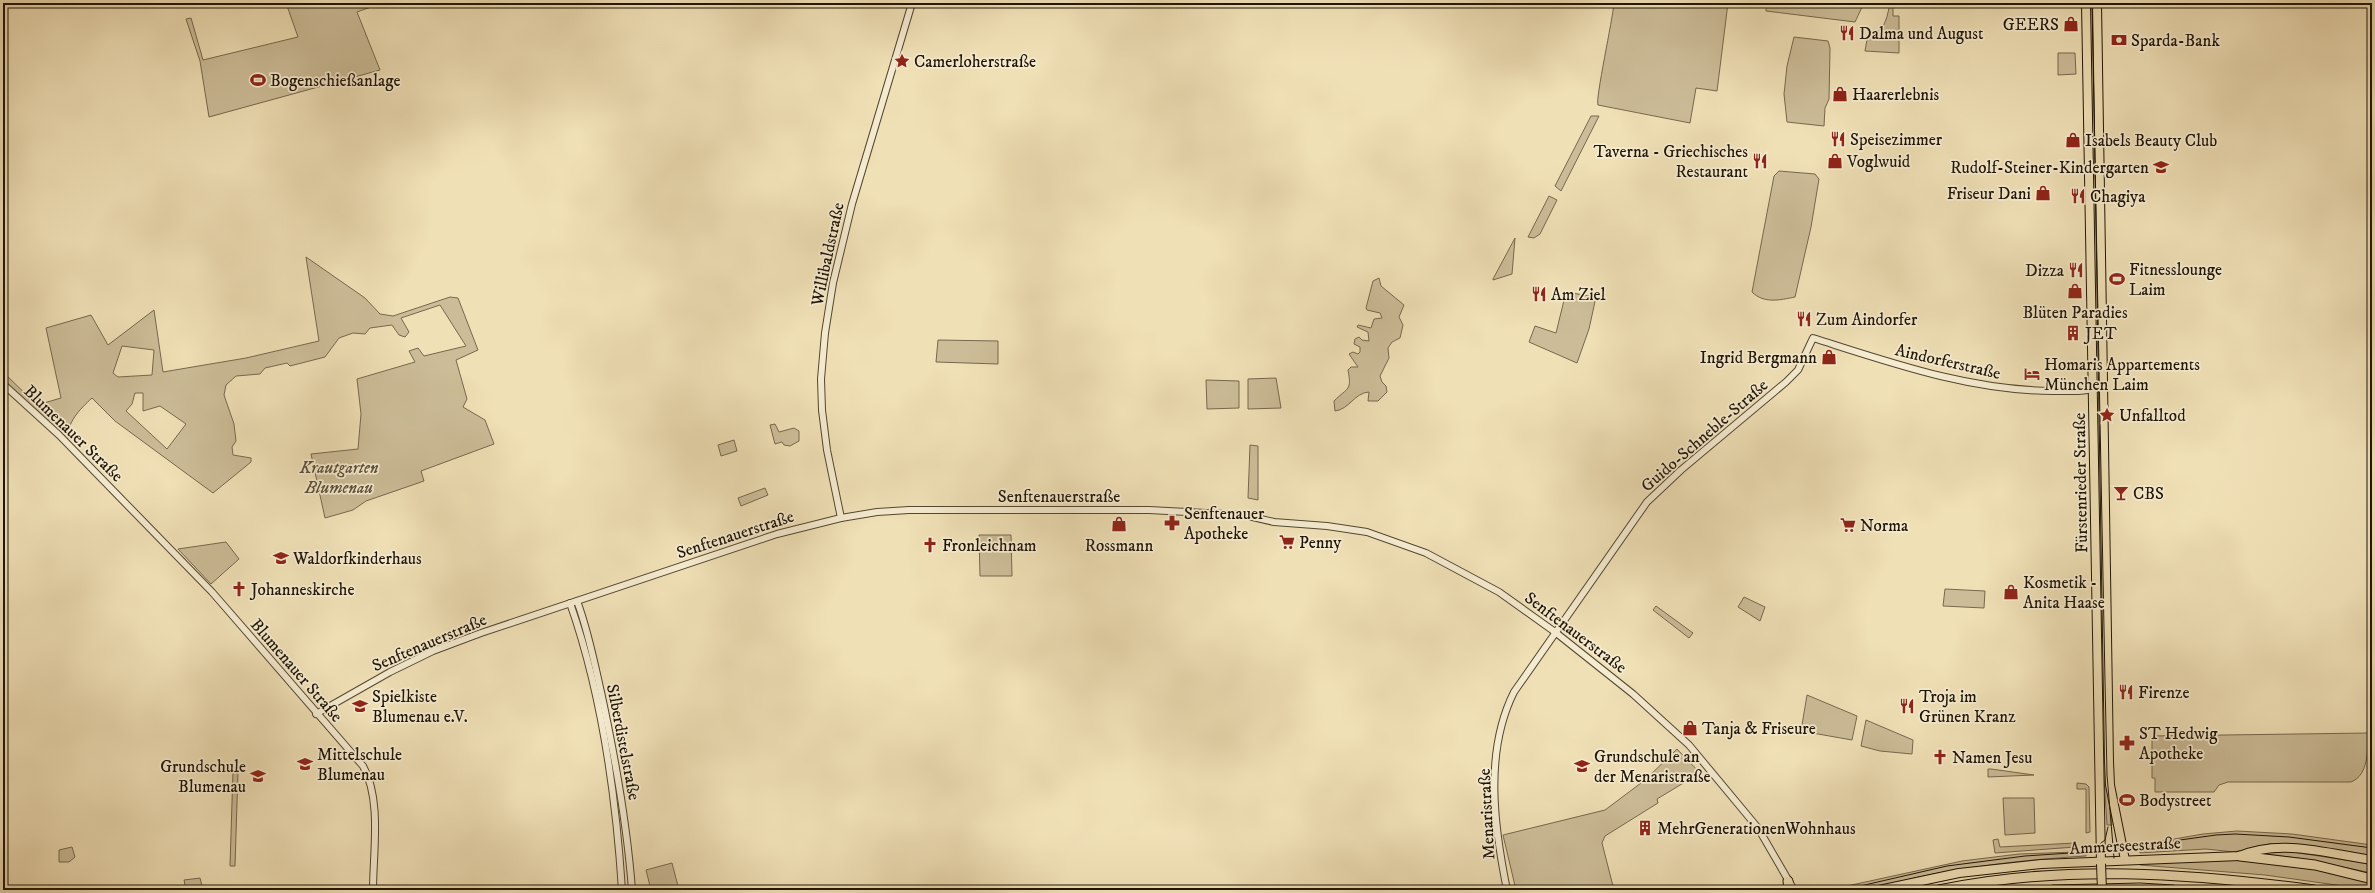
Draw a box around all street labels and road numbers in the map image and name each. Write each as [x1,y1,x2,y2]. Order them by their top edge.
street label: Willibaldstraße [806,200,850,309]
street label: Aindorferstraße [1893,339,2003,385]
street label: Guido-Schneble-Straße [1637,375,1773,497]
street label: Blumenauer Straße [19,381,128,487]
street label: Fürstenrieder Straße [2069,413,2093,553]
street label: Senftenauerstraße [998,486,1120,508]
street label: Senftenauerstraße [674,506,797,564]
street label: Senftenauerstraße [1520,587,1631,678]
street label: Senftenauerstraße [369,609,490,677]
street label: Blumenauer Straße [245,614,347,727]
street label: Silberdistelstraße [601,682,645,802]
street label: Menaristraße [1474,768,1500,860]
street label: Ammerseestraße [2069,832,2181,860]

